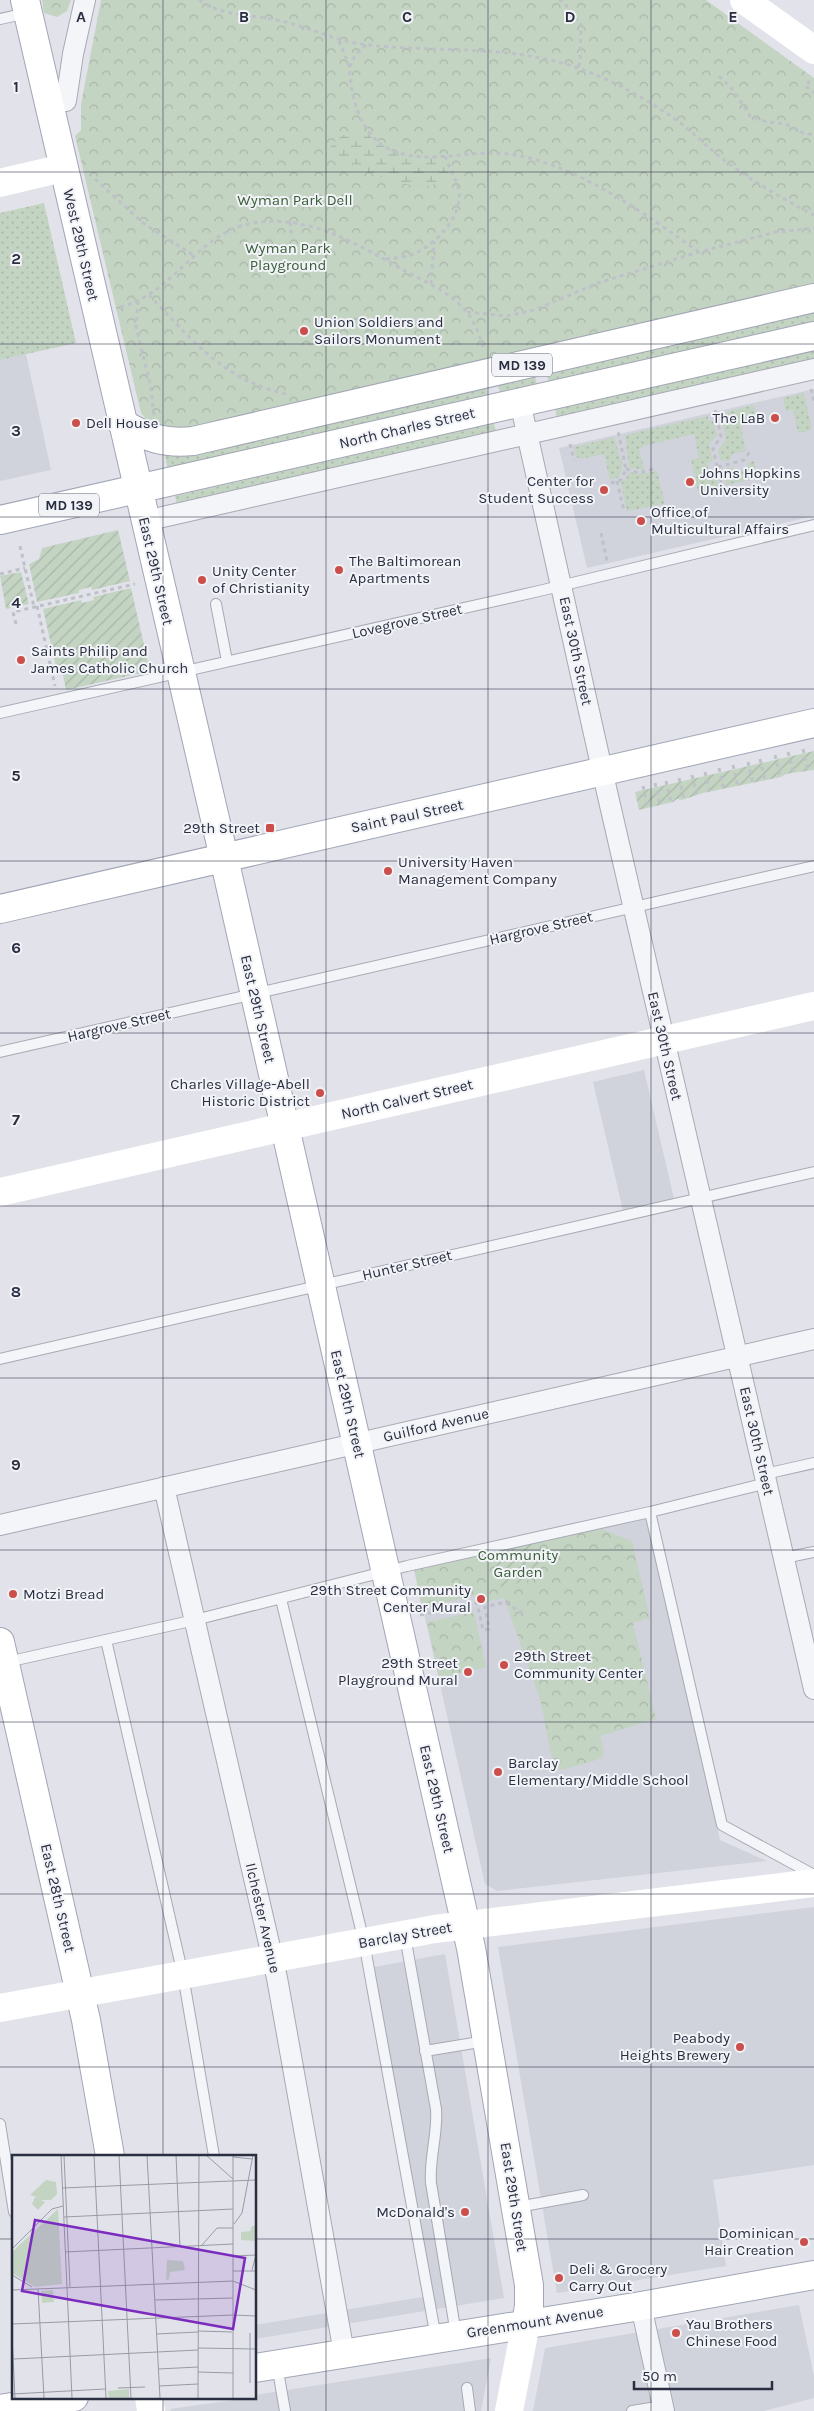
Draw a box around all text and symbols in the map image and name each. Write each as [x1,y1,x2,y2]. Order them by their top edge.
text: A [76,7,86,26]
text: B [239,7,249,26]
text: C [402,7,412,26]
text: D [565,7,576,26]
text: E [728,7,738,26]
text: 1 [13,77,19,96]
street label: West 29th Street [59,187,103,303]
park label: Wyman Park Dell [237,191,353,209]
park label: Wyman Park Playground [245,239,331,274]
text: 2 [11,249,21,268]
place label: Union Soldiers and Sailors Monument [314,313,444,348]
marker: Union Soldiers and Sailors Monument [298,325,310,337]
road number: MD 139 [492,354,552,376]
street label: North Charles Street [337,404,477,452]
place label: The LaB [713,409,765,427]
marker: The LaB [769,412,781,424]
place label: Dell House [86,414,158,432]
marker: Dell House [70,417,82,429]
text: 3 [11,421,21,440]
place label: Johns Hopkins University [700,464,801,499]
place label: Center for Student Success [478,472,595,507]
marker: Johns Hopkins University [684,476,696,488]
marker: Center for Student Success [598,484,610,496]
road number: MD 139 [39,494,99,516]
place label: Office of Multicultural Affairs [651,503,789,538]
street label: East 29th Street [135,515,177,627]
marker: Office of Multicultural Affairs [635,515,647,527]
place label: The Baltimorean Apartments [349,552,461,587]
place label: Unity Center of Christianity [212,562,309,597]
marker: The Baltimorean Apartments [333,564,345,576]
marker: Unity Center of Christianity [196,574,208,586]
text: 4 [11,593,21,612]
street label: East 30th Street [556,595,596,707]
street label: Lovegrove Street [350,599,464,642]
place label: Saints Philip and James Catholic Church [31,642,188,677]
marker: Saints Philip and James Catholic Church [15,654,27,666]
text: 5 [11,766,21,785]
street label: Saint Paul Street [349,795,465,837]
place label: 29th Street [183,819,260,837]
marker: 29th Street [264,822,276,834]
place label: University Haven Management Company [398,853,557,888]
marker: University Haven Management Company [382,865,394,877]
street label: Hargrove Street [488,907,595,949]
text: 6 [11,938,21,957]
street label: East 29th Street [237,953,279,1065]
street label: East 30th Street [644,990,686,1102]
street label: Hargrove Street [66,1004,173,1046]
place label: Charles Village-Abell Historic District [170,1075,310,1110]
street label: North Calvert Street [339,1075,475,1123]
marker: Charles Village-Abell Historic District [314,1087,326,1099]
text: 7 [12,1110,20,1129]
street label: Hunter Street [360,1246,454,1284]
text: 8 [11,1282,21,1301]
street label: East 29th Street [327,1348,369,1460]
street label: East 30th Street [736,1385,778,1497]
street label: Guilford Avenue [381,1404,491,1446]
text: 9 [11,1455,21,1474]
park label: Community Garden [478,1546,558,1581]
place label: 29th Street Community Center Mural [310,1581,471,1616]
place label: Motzi Bread [23,1585,104,1603]
marker: Motzi Bread [7,1588,19,1600]
marker: 29th Street Community Center Mural [475,1593,487,1605]
place label: 29th Street Community Center [514,1647,644,1682]
place label: 29th Street Playground Mural [338,1654,458,1689]
marker: 29th Street Community Center [498,1659,510,1671]
marker: 29th Street Playground Mural [462,1666,474,1678]
street label: East 29th Street [416,1743,458,1855]
place label: Barclay Elementary/Middle School [508,1754,689,1789]
marker: Barclay Elementary/Middle School [492,1766,504,1778]
street label: East 28th Street [37,1842,79,1955]
street label: Ilchester Avenue [242,1861,284,1975]
street label: Barclay Street [357,1918,454,1952]
place label: Peabody Heights Brewery [620,2029,730,2064]
marker: Peabody Heights Brewery [734,2041,746,2053]
street label: East 29th Street [496,2141,532,2253]
inset map [12,2155,256,2398]
place label: McDonald's [376,2203,455,2221]
marker: McDonald's [459,2206,471,2218]
place label: Dominican Hair Creation [704,2224,794,2259]
marker: Dominican Hair Creation [798,2236,810,2248]
place label: Deli & Grocery Carry Out [569,2260,667,2295]
marker: Deli & Grocery Carry Out [553,2272,565,2284]
street label: Greenmount Avenue [465,2302,605,2342]
place label: Yau Brothers Chinese Food [686,2315,777,2350]
marker: Yau Brothers Chinese Food [670,2327,682,2339]
scale bar [634,2358,772,2390]
text: 50 m [642,2367,677,2385]

